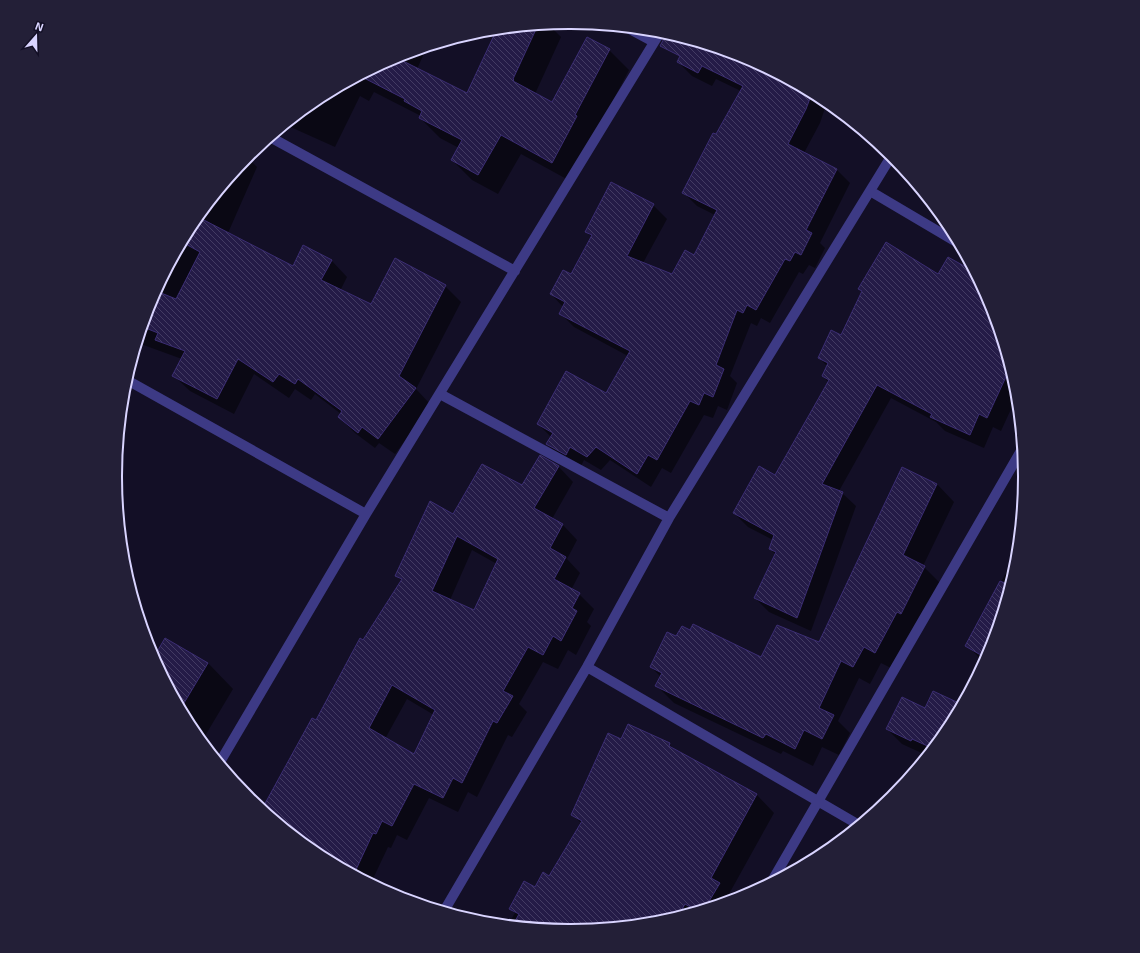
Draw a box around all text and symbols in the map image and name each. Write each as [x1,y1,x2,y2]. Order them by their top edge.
north arrow [16,16,56,56]
text: N [34,19,46,34]

